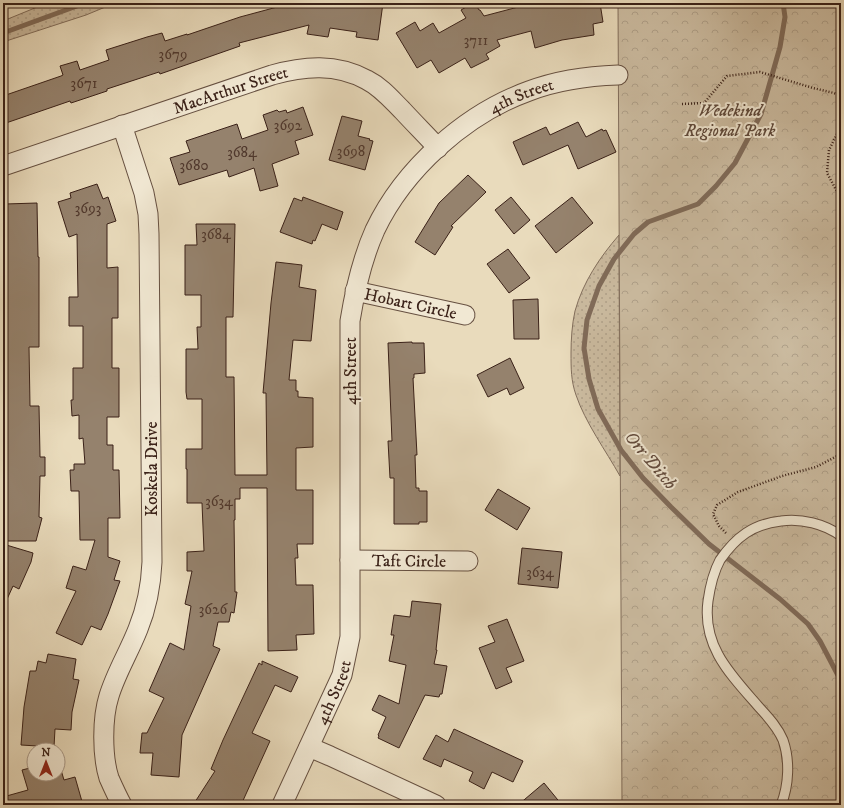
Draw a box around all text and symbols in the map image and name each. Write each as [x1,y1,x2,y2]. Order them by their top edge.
house number: 3711 [464,31,488,50]
house number: 3679 [159,45,187,64]
street label: MacArthur Street [170,61,291,120]
house number: 3671 [71,74,97,93]
street label: 4th Street [485,74,557,120]
park label: Wedekind Regional Park [684,100,776,142]
house number: 3692 [274,116,303,135]
house number: 3698 [337,142,365,161]
house number: 3684 [227,143,257,162]
house number: 3680 [180,156,208,175]
house number: 3693 [75,199,101,218]
house number: 3684 [201,225,231,244]
street label: Hobart Circle [362,283,459,325]
street label: 4th Street [340,336,362,405]
street label: Koskela Drive [141,422,163,516]
water label: Orr Ditch [619,427,681,494]
house number: 3634 [205,492,233,511]
street label: Taft Circle [372,550,446,573]
house number: 3634 [526,563,554,582]
house number: 3626 [199,600,228,619]
street label: 4th Street [311,658,357,728]
north arrow [26,742,66,782]
text: N [41,746,51,760]

